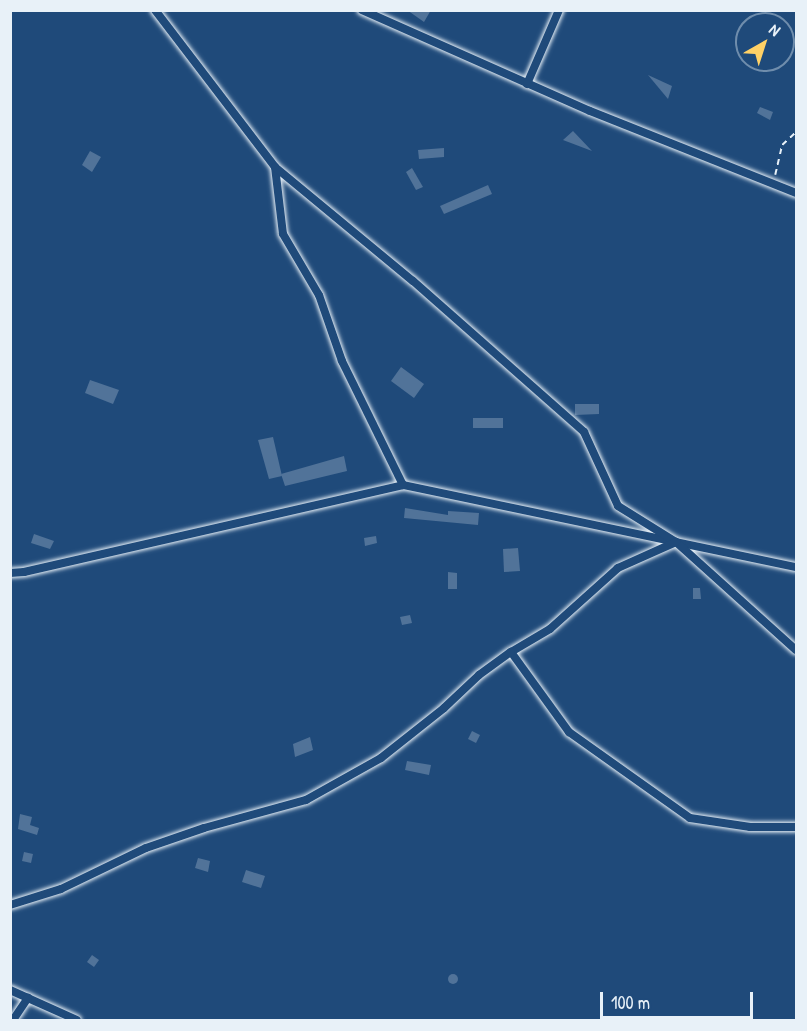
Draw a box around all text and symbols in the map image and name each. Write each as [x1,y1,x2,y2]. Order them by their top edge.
north arrow [735,12,795,72]
text: N [765,18,785,41]
scale bar [603,980,756,1018]
text: 100 m [611,990,650,1015]

